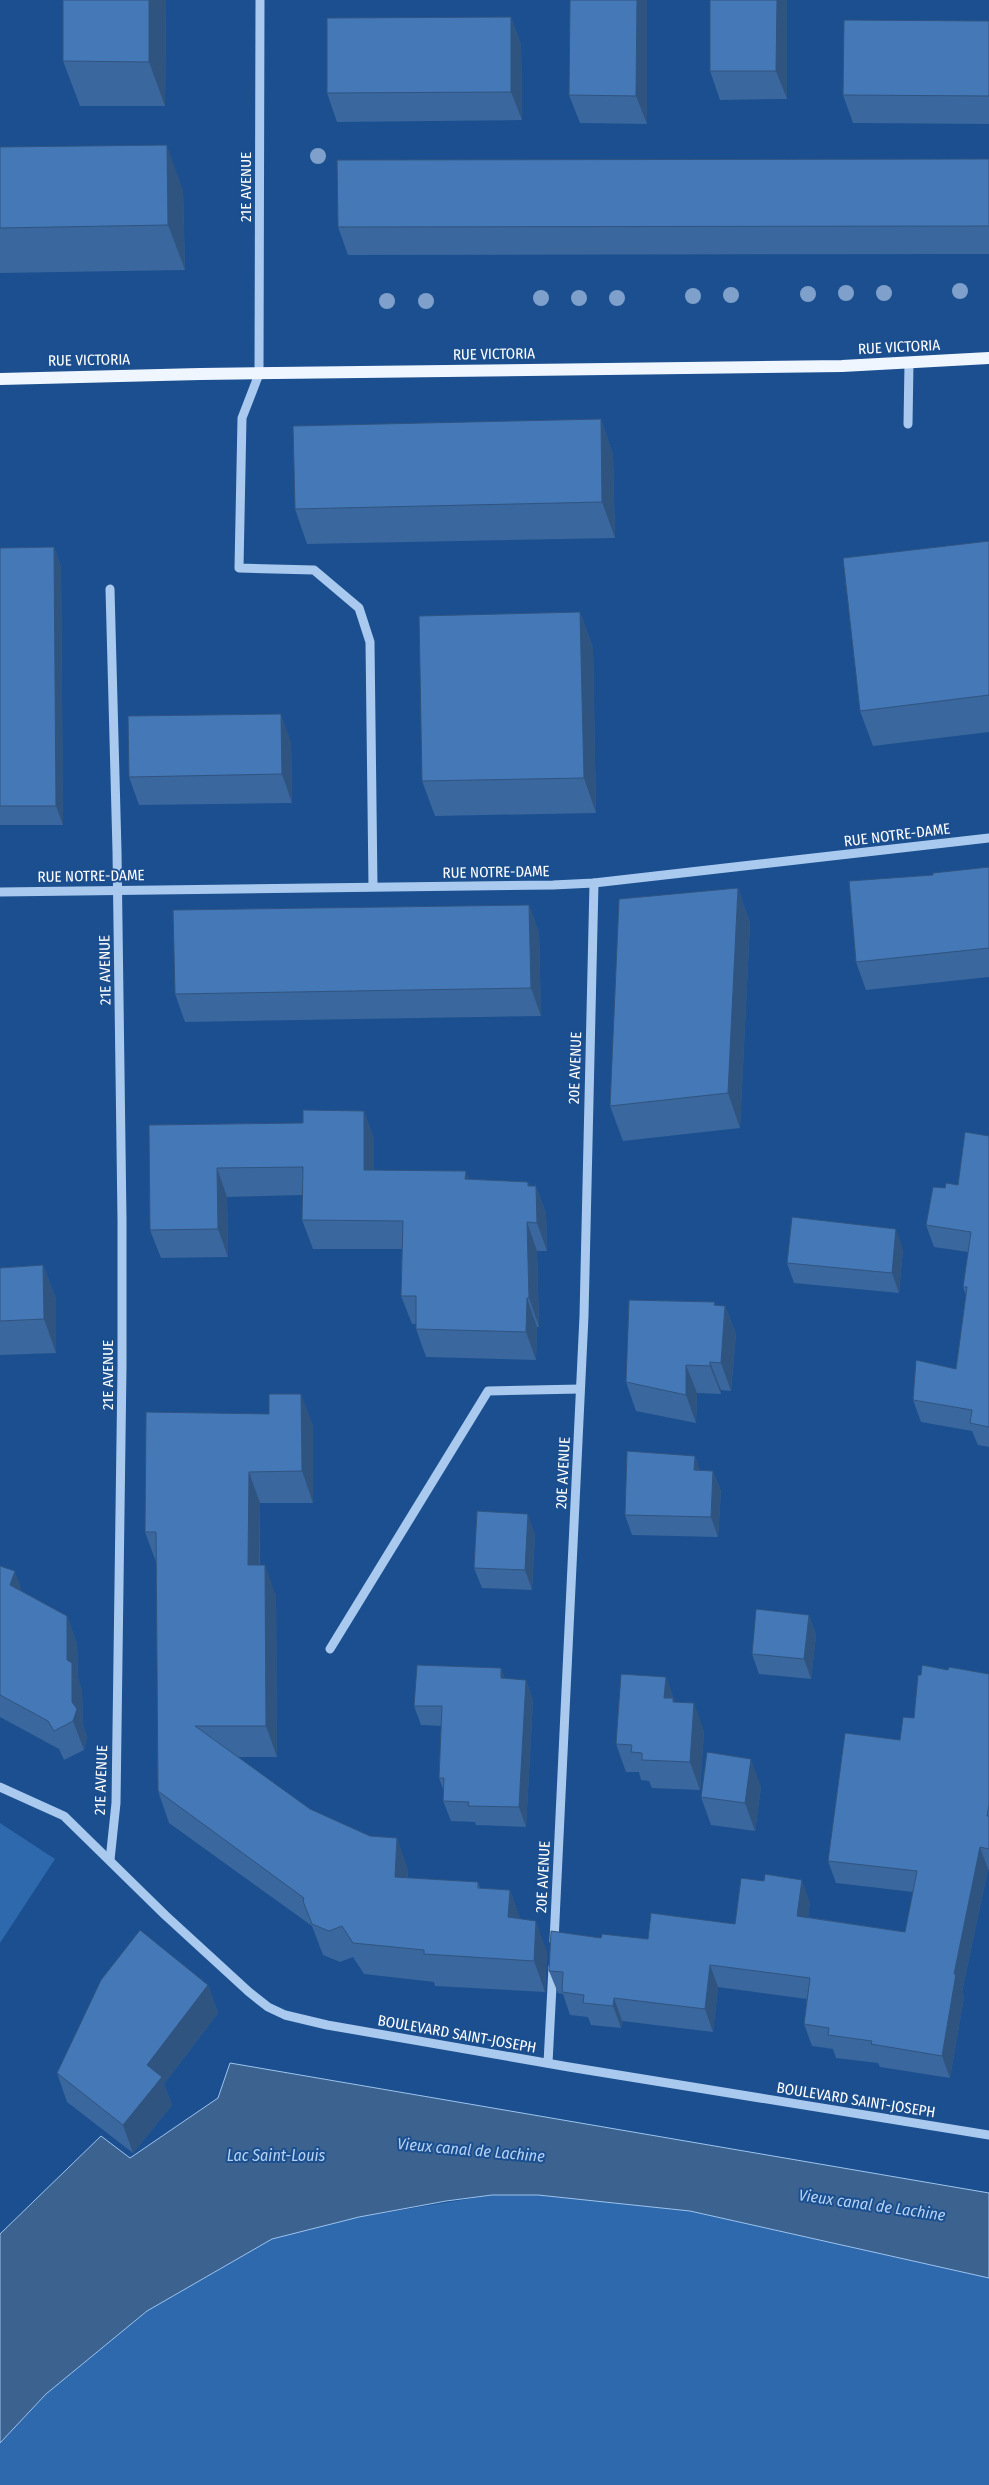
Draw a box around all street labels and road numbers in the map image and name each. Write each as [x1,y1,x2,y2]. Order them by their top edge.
street label: 21E AVENUE [237,152,255,222]
street label: RUE VICTORIA [857,336,941,358]
street label: RUE VICTORIA [453,344,535,364]
street label: RUE VICTORIA [48,350,130,370]
street label: RUE NOTRE-DAME [843,820,951,850]
street label: RUE NOTRE-DAME [442,862,550,882]
street label: RUE NOTRE-DAME [37,866,145,886]
street label: 21E AVENUE [95,935,115,1005]
street label: 20E AVENUE [565,1032,585,1104]
street label: 21E AVENUE [99,1340,117,1410]
street label: 20E AVENUE [552,1436,574,1510]
street label: 21E AVENUE [91,1745,111,1815]
street label: 20E AVENUE [532,1840,554,1914]
street label: BOULEVARD SAINT-JOSEPH [376,2011,538,2057]
street label: BOULEVARD SAINT-JOSEPH [775,2079,937,2121]

